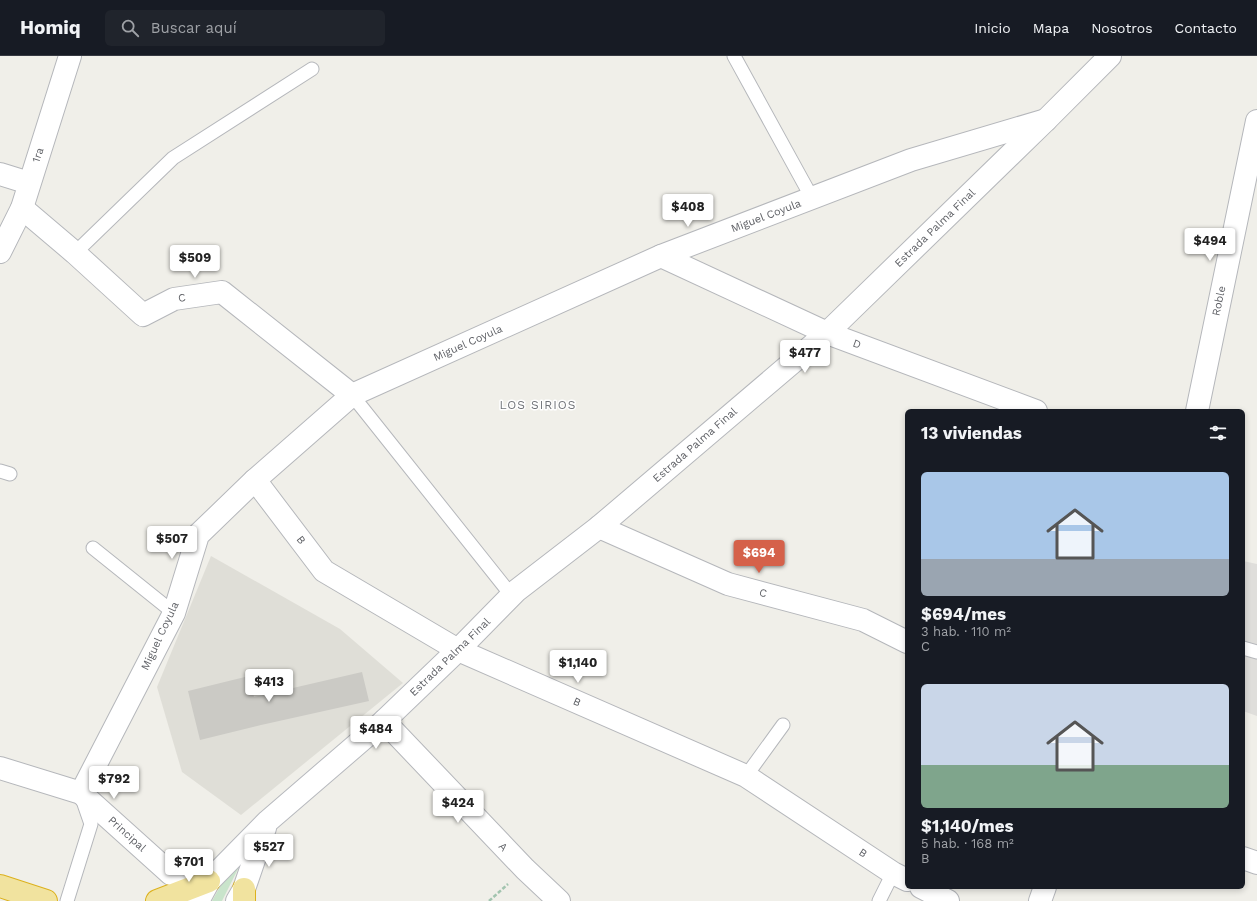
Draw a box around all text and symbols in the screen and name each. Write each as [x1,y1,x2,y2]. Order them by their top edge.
search box [105,10,385,46]
text: Homiq [20,16,81,39]
icon: search [119,17,141,39]
text: Buscar aquí [151,19,237,37]
text: Inicio [974,20,1011,36]
text: Mapa [1033,20,1069,36]
text: Nosotros [1091,20,1153,36]
text: Contacto [1175,20,1237,36]
street label: 1ra [30,146,46,164]
street label: Estrada Palma Final [892,186,979,270]
pin: $408 [664,194,712,228]
street label: Miguel Coyula [729,197,803,235]
text: $408 [671,199,705,214]
pin: $494 [1186,228,1234,262]
text: $494 [1193,233,1227,248]
pin: $509 [171,245,219,279]
text: $509 [179,250,211,265]
street label: Roble [1209,285,1229,317]
street label: C [177,291,187,305]
street label: Miguel Coyula [432,322,504,364]
street label: D [851,337,863,351]
pin: $477 [781,340,829,374]
text: $477 [789,345,821,360]
district label: LOS SIRIOS [499,398,577,412]
street label: Estrada Palma Final [650,405,740,485]
icon: filters [1207,422,1229,444]
text: 13 viviendas [921,423,1022,443]
icon: home [1039,498,1111,570]
pin: $507 [148,526,196,560]
text: $507 [156,531,188,546]
street label: B [294,533,308,547]
pin: $694 [735,540,783,574]
text: $694 [743,545,775,560]
street label: C [758,586,769,600]
street label: Miguel Coyula [138,600,182,672]
text: $694/mes [921,604,1006,624]
street label: Estrada Palma Final [407,615,494,699]
text: 3 hab. · 110 m² [921,624,1011,639]
text: C [921,639,930,654]
pin: $1,140 [545,650,611,684]
text: $1,140 [559,655,597,670]
pin: $413 [245,669,293,703]
text: $413 [254,674,284,689]
street label: B [571,695,583,709]
icon: home [1039,710,1111,782]
pin: $484 [352,716,400,750]
text: $484 [359,721,393,736]
pin: $792 [90,766,138,800]
text: $792 [98,771,130,786]
pin: $424 [434,790,482,824]
text: $424 [442,795,474,810]
street label: Principal [105,814,149,855]
text: $1,140/mes [921,816,1014,836]
pin: $527 [245,834,293,868]
text: 5 hab. · 168 m² [921,836,1014,851]
text: $527 [253,839,285,854]
street label: A [496,840,510,854]
street label: B [856,846,870,860]
pin: $701 [165,849,213,883]
text: B [921,851,930,866]
text: $701 [174,854,204,869]

